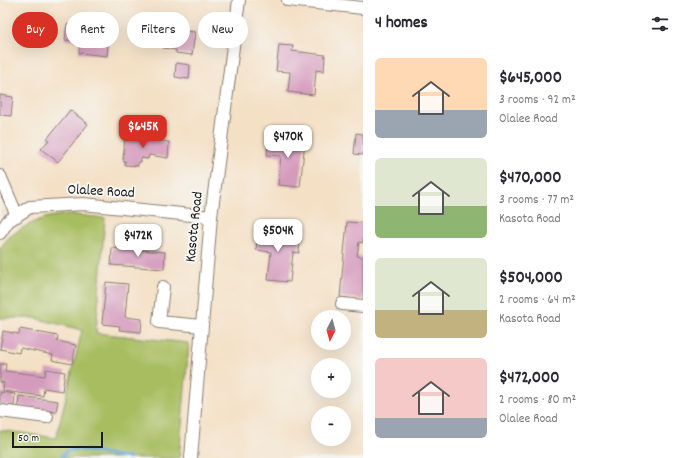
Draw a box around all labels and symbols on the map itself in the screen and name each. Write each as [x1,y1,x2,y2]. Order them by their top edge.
pin: $645K [115,115,171,149]
pin: $470K [260,125,316,159]
street label: Olalee Road [67,179,135,205]
street label: Kasota Road [180,191,210,263]
pin: $504K [250,219,306,253]
pin: $472K [110,224,166,258]
north arrow [311,310,351,350]
scale bar [12,430,103,449]

